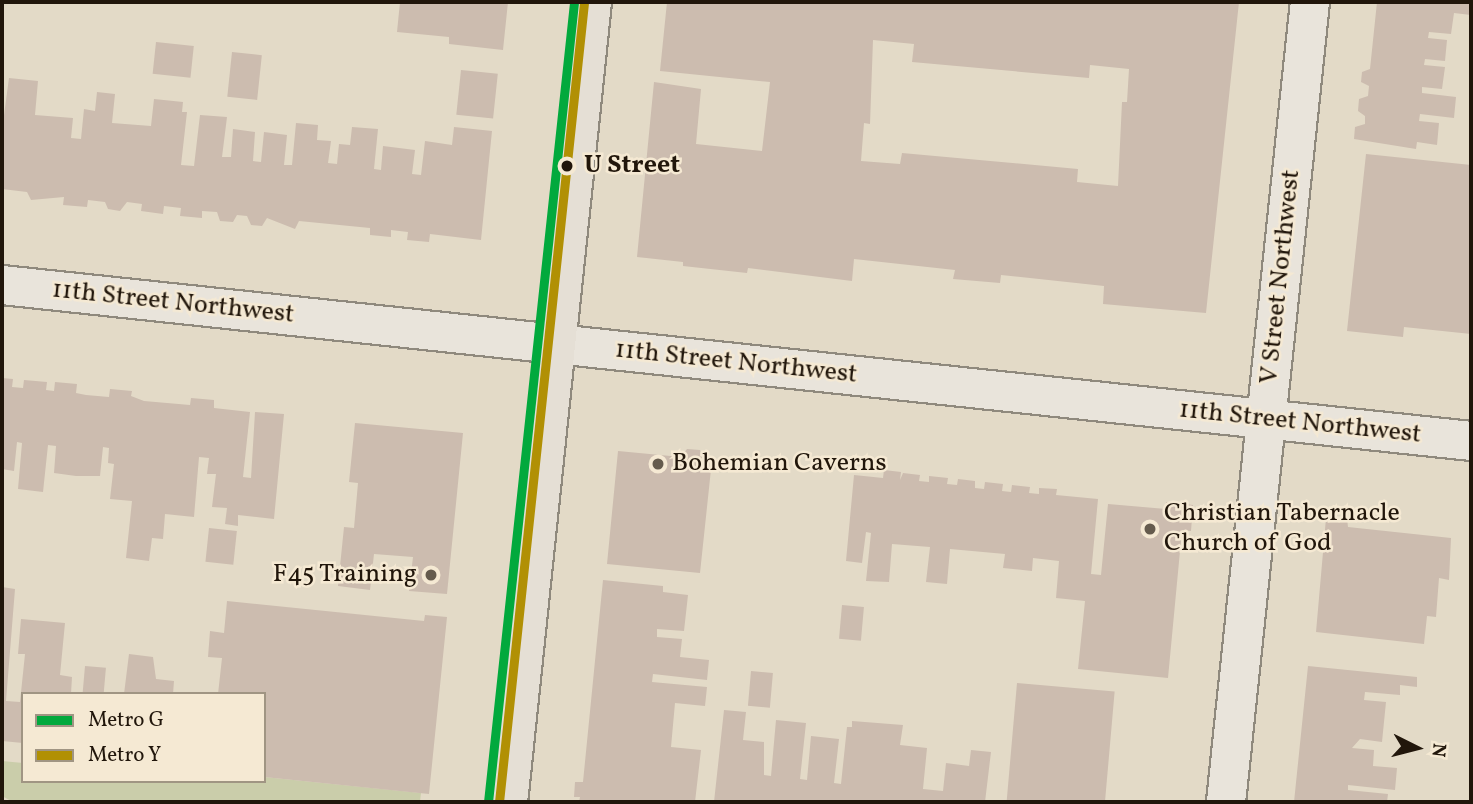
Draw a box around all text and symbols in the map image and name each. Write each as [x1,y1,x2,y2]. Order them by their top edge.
place label: U Street [584,150,680,182]
marker: U Street [556,155,578,177]
street label: V Street Northwest [1254,168,1308,386]
street label: 11th Street Northwest [50,275,296,331]
street label: 11th Street Northwest [613,335,859,391]
street label: 11th Street Northwest [1177,395,1423,451]
place label: Bohemian Caverns [672,448,887,480]
marker: Bohemian Caverns [650,456,666,472]
place label: Christian Tabernacle Church of God [1164,498,1401,560]
marker: Christian Tabernacle Church of God [1142,521,1158,537]
place label: F45 Training [272,559,417,591]
marker: F45 Training [423,567,439,583]
legend [21,692,266,783]
text: Metro G [88,706,164,735]
north arrow [1382,713,1452,783]
text: Metro Y [88,741,161,770]
text: N [1424,742,1452,758]

